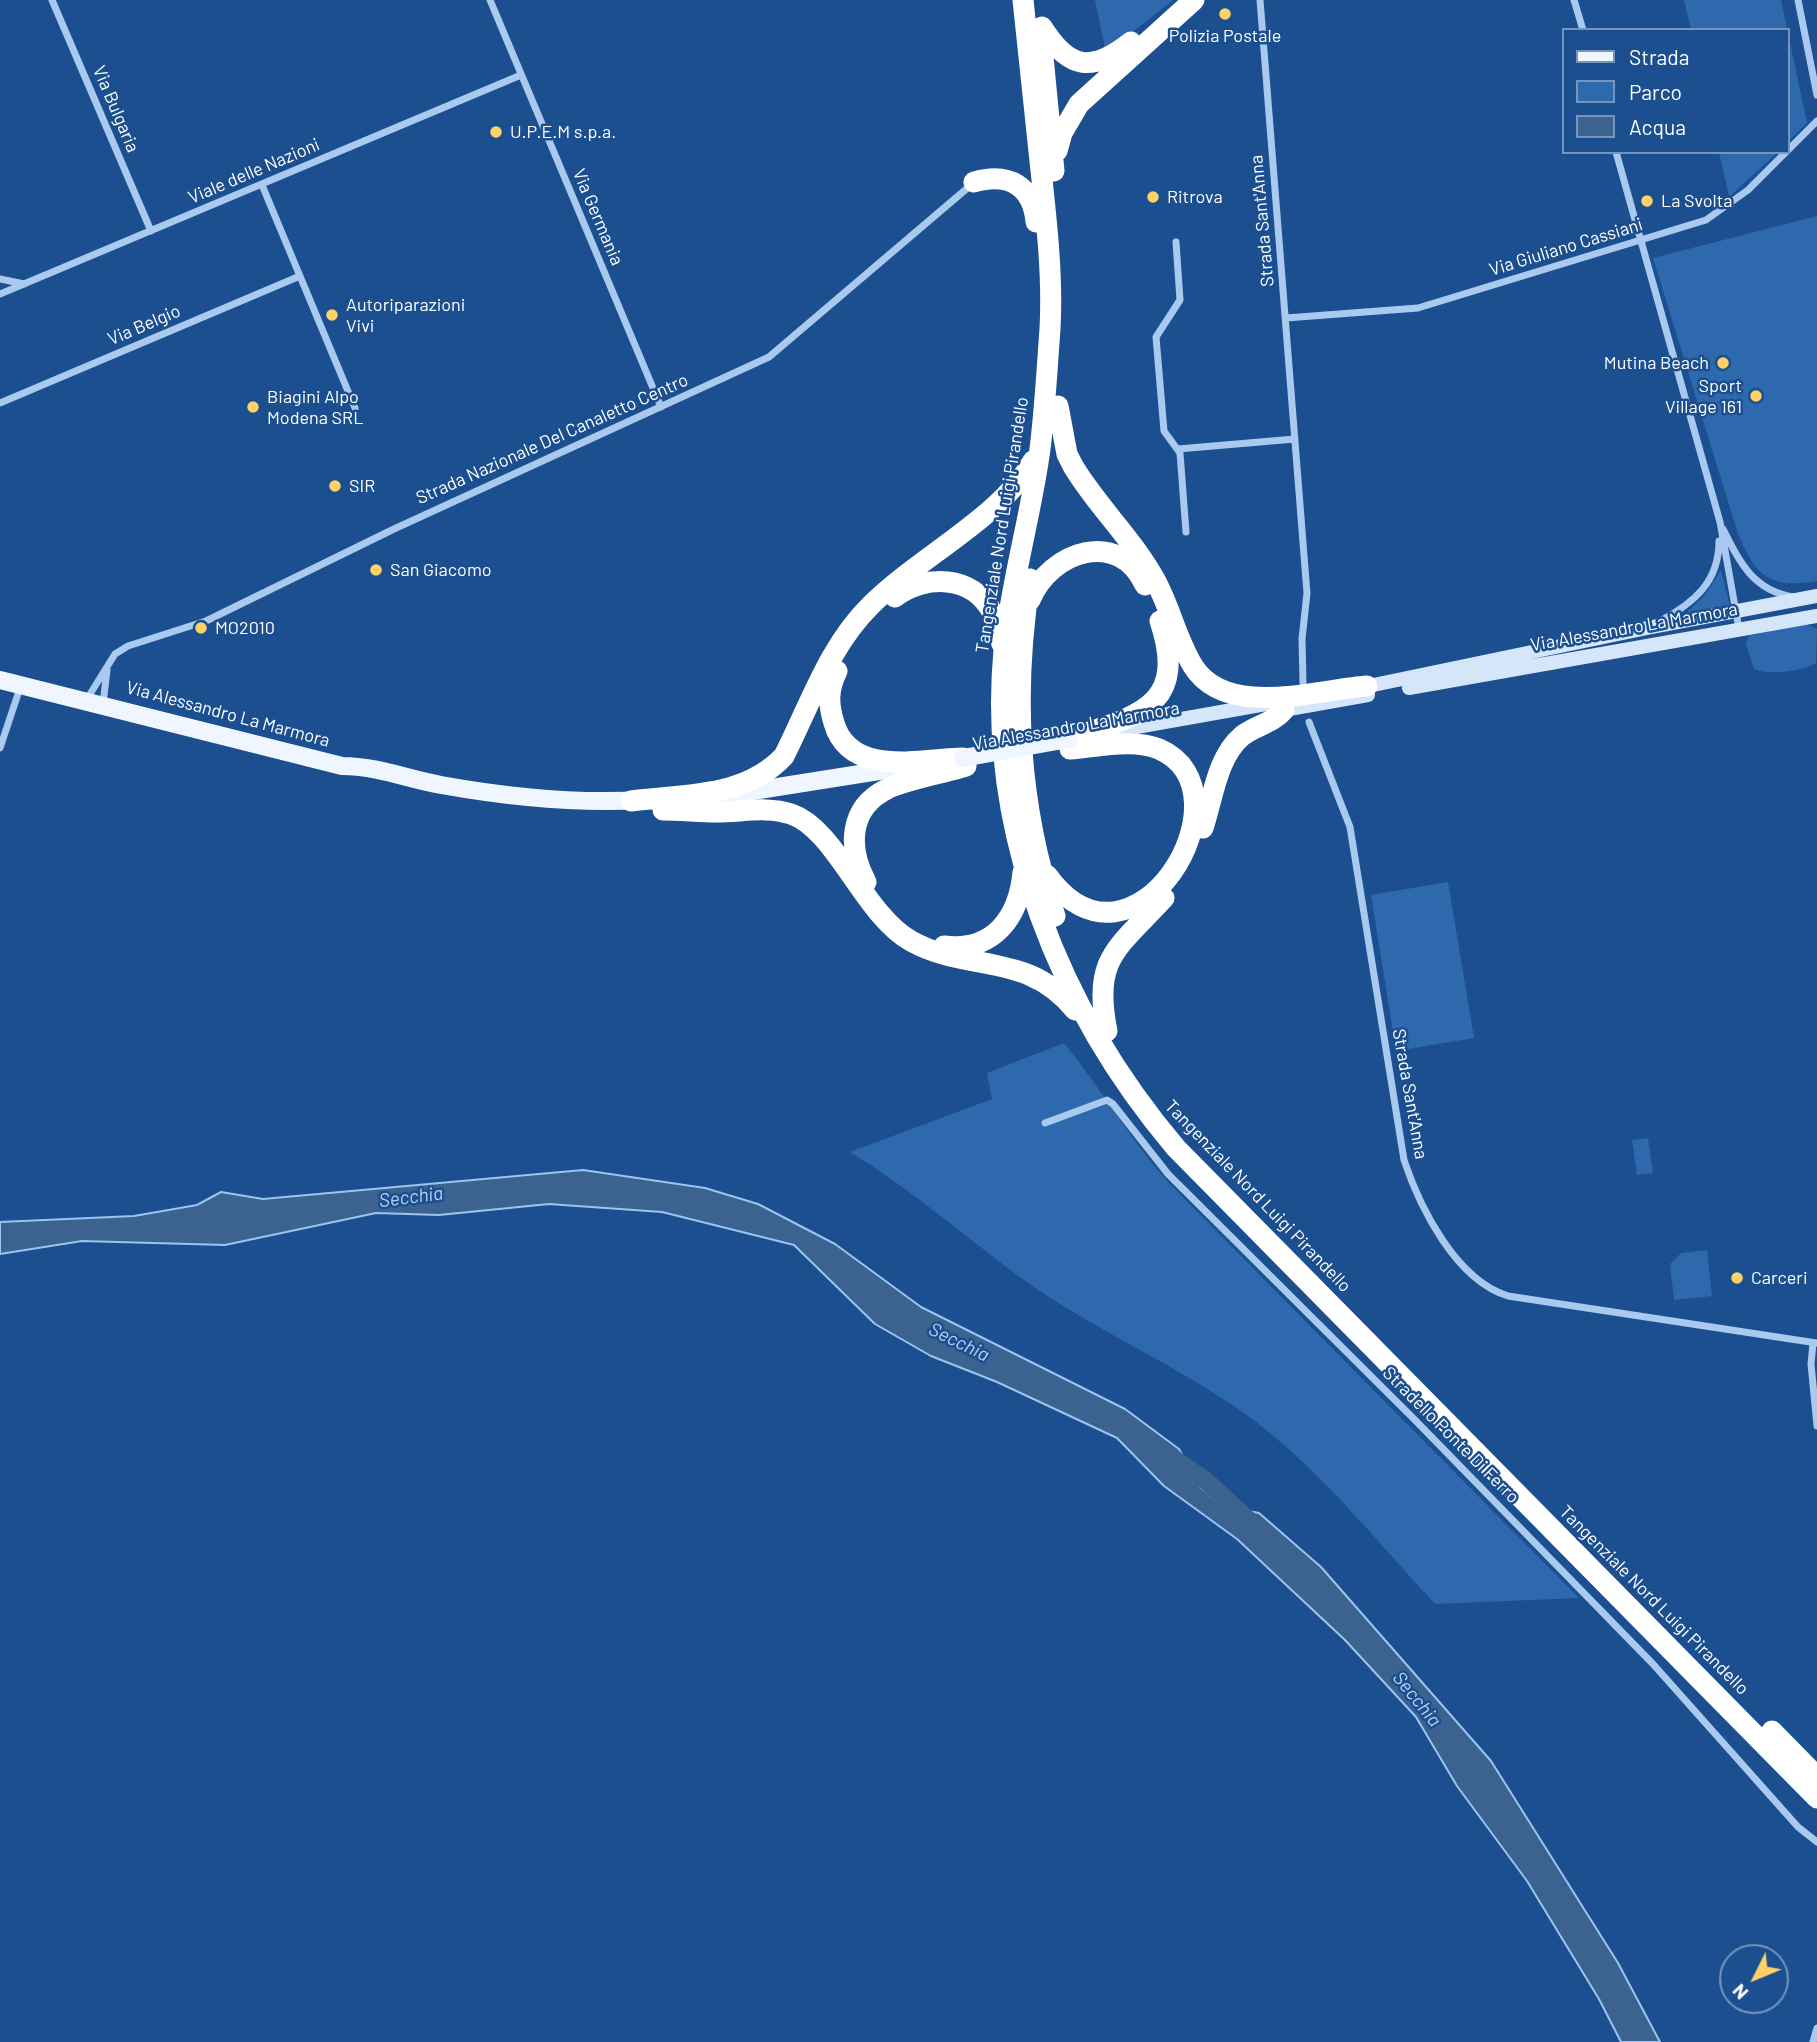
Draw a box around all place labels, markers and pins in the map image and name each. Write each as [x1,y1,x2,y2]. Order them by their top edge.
marker: Polizia Postale [1217,6,1233,22]
place label: Polizia Postale [1169,25,1281,47]
place label: U.P.E.M s.p.a. [510,121,616,143]
marker: U.P.E.M s.p.a. [488,124,504,140]
place label: Ritrova [1167,186,1223,208]
marker: Ritrova [1145,189,1161,205]
place label: La Svolta [1661,190,1732,212]
marker: La Svolta [1639,193,1655,209]
place label: Autoriparazioni Vivi [346,294,465,336]
marker: Autoriparazioni Vivi [324,307,340,323]
place label: Mutina Beach [1604,352,1709,374]
marker: Mutina Beach [1715,355,1731,371]
place label: Sport Village 161 [1665,375,1742,418]
place label: Biagini Alpo Modena SRL [267,386,363,428]
marker: Sport Village 161 [1748,388,1764,404]
marker: Biagini Alpo Modena SRL [245,399,261,415]
place label: SIR [349,475,375,497]
marker: SIR [327,478,343,494]
place label: San Giacomo [390,559,491,581]
marker: San Giacomo [368,562,384,578]
place label: MO2010 [215,617,275,639]
marker: MO2010 [193,620,209,636]
place label: Carceri [1751,1267,1808,1289]
marker: Carceri [1729,1270,1745,1286]

